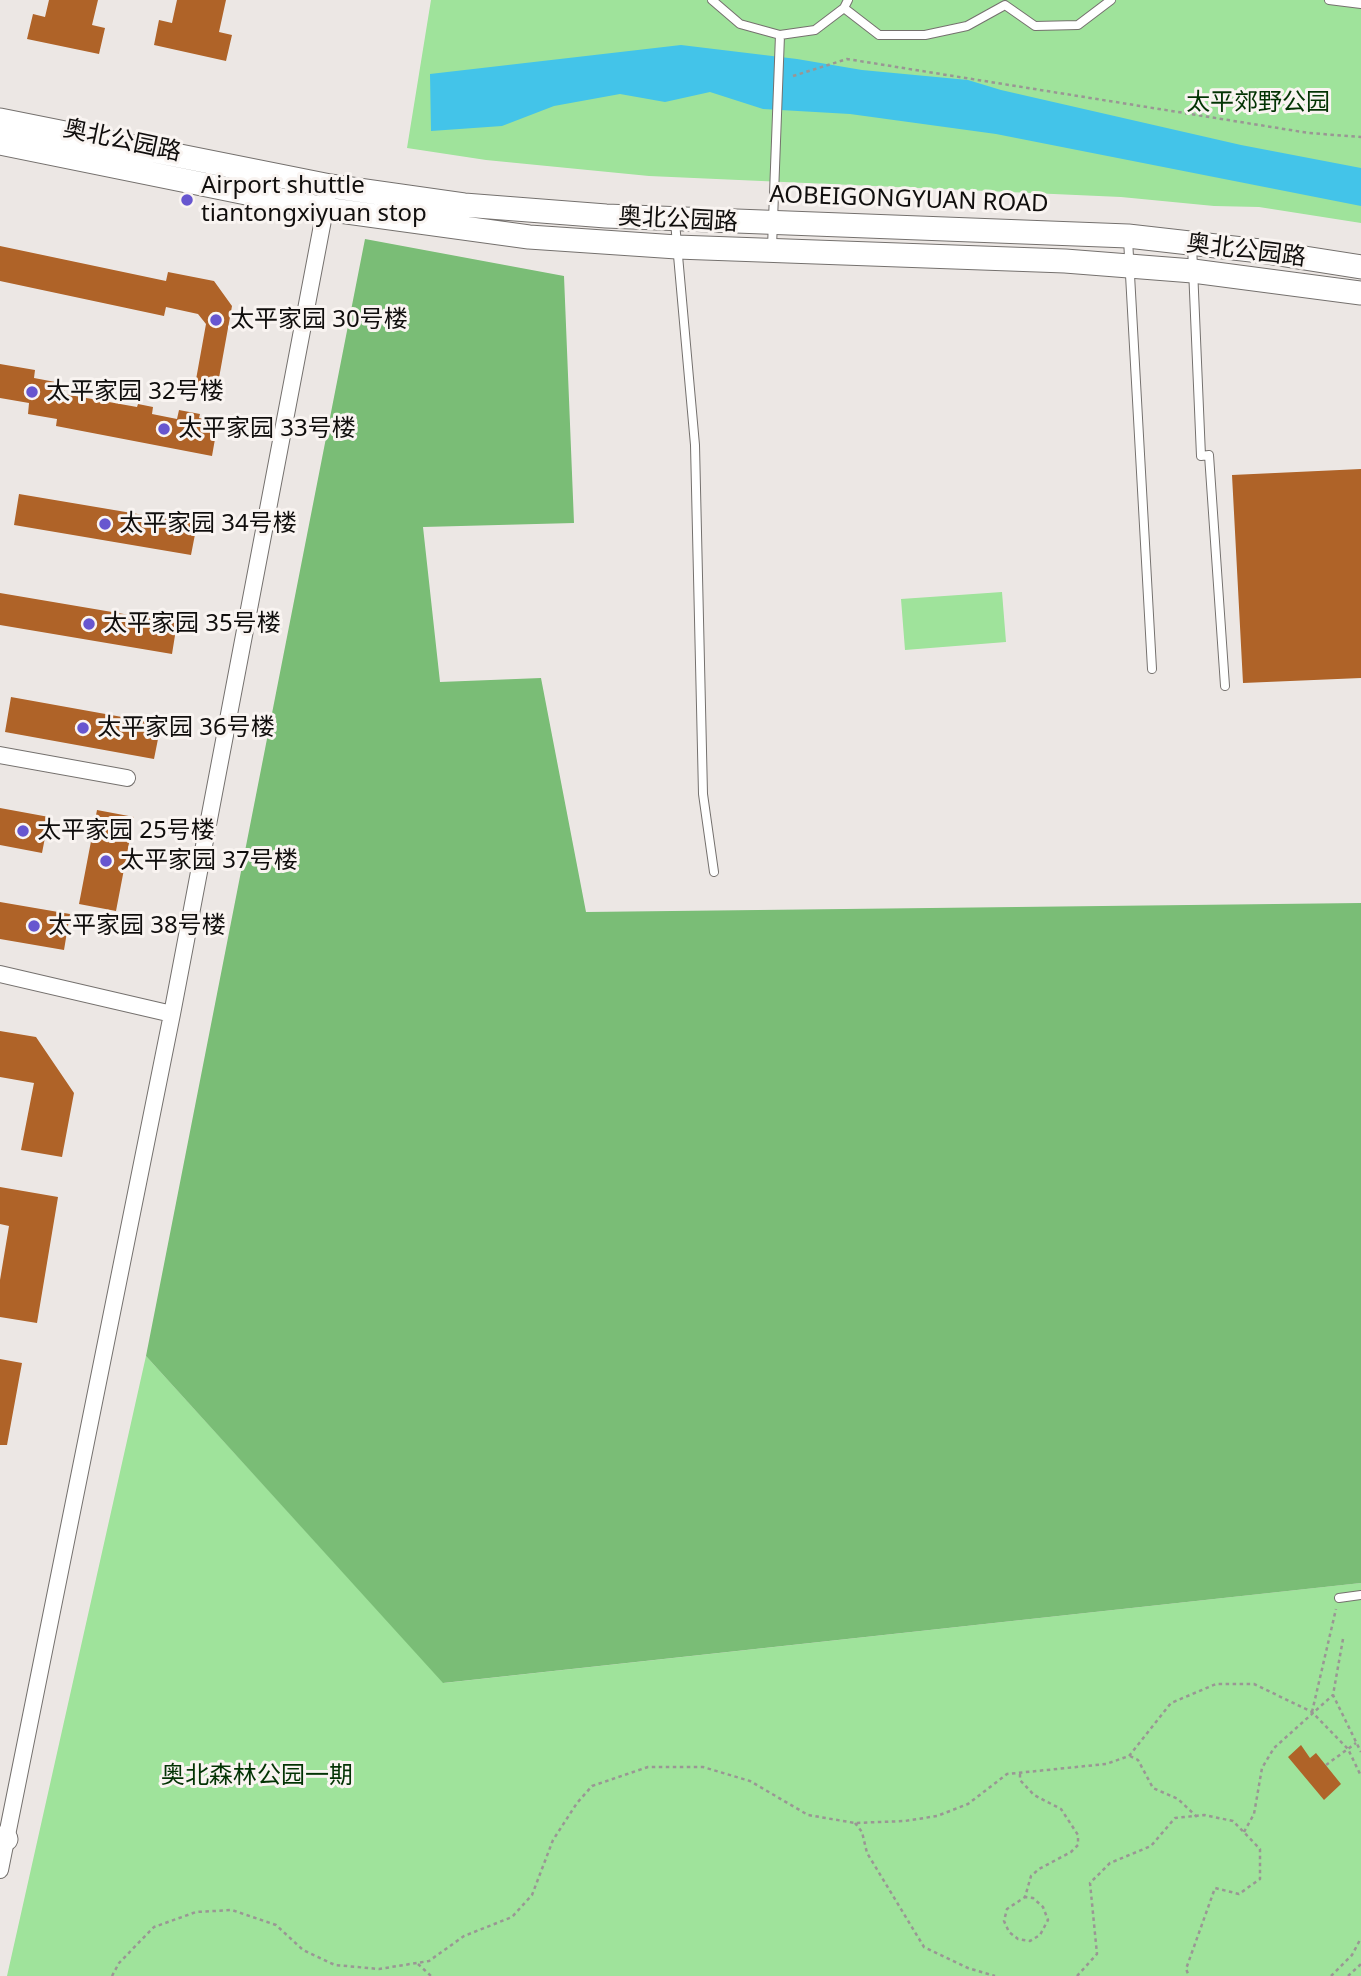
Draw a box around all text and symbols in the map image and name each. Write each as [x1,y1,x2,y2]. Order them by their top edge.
park label: 太平郊野公园 [1186,89,1330,117]
street label: 奥北公园路 [60,114,184,168]
place label: Airport shuttle tiantongxiyuan stop [201,172,427,228]
street label: AOBEIGONGYUAN ROAD [769,181,1049,219]
marker: Airport shuttle tiantongxiyuan stop [179,192,195,208]
street label: 奥北公园路 [617,202,739,238]
street label: 奥北公园路 [1185,229,1307,273]
place label: 太平家园 30号楼 [230,306,408,334]
marker: 太平家园 30号楼 [208,312,224,328]
place label: 太平家园 32号楼 [46,378,224,406]
marker: 太平家园 32号楼 [24,384,40,400]
place label: 太平家园 33号楼 [178,415,356,443]
marker: 太平家园 33号楼 [156,421,172,437]
place label: 太平家园 34号楼 [119,510,297,538]
marker: 太平家园 34号楼 [97,516,113,532]
place label: 太平家园 35号楼 [103,610,281,638]
marker: 太平家园 35号楼 [81,616,97,632]
place label: 太平家园 36号楼 [97,714,275,742]
marker: 太平家园 36号楼 [75,720,91,736]
place label: 太平家园 25号楼 [37,817,215,845]
marker: 太平家园 25号楼 [15,823,31,839]
place label: 太平家园 37号楼 [120,847,298,875]
marker: 太平家园 37号楼 [98,853,114,869]
place label: 太平家园 38号楼 [48,912,226,940]
marker: 太平家园 38号楼 [26,918,42,934]
park label: 奥北森林公园一期 [161,1762,353,1790]

